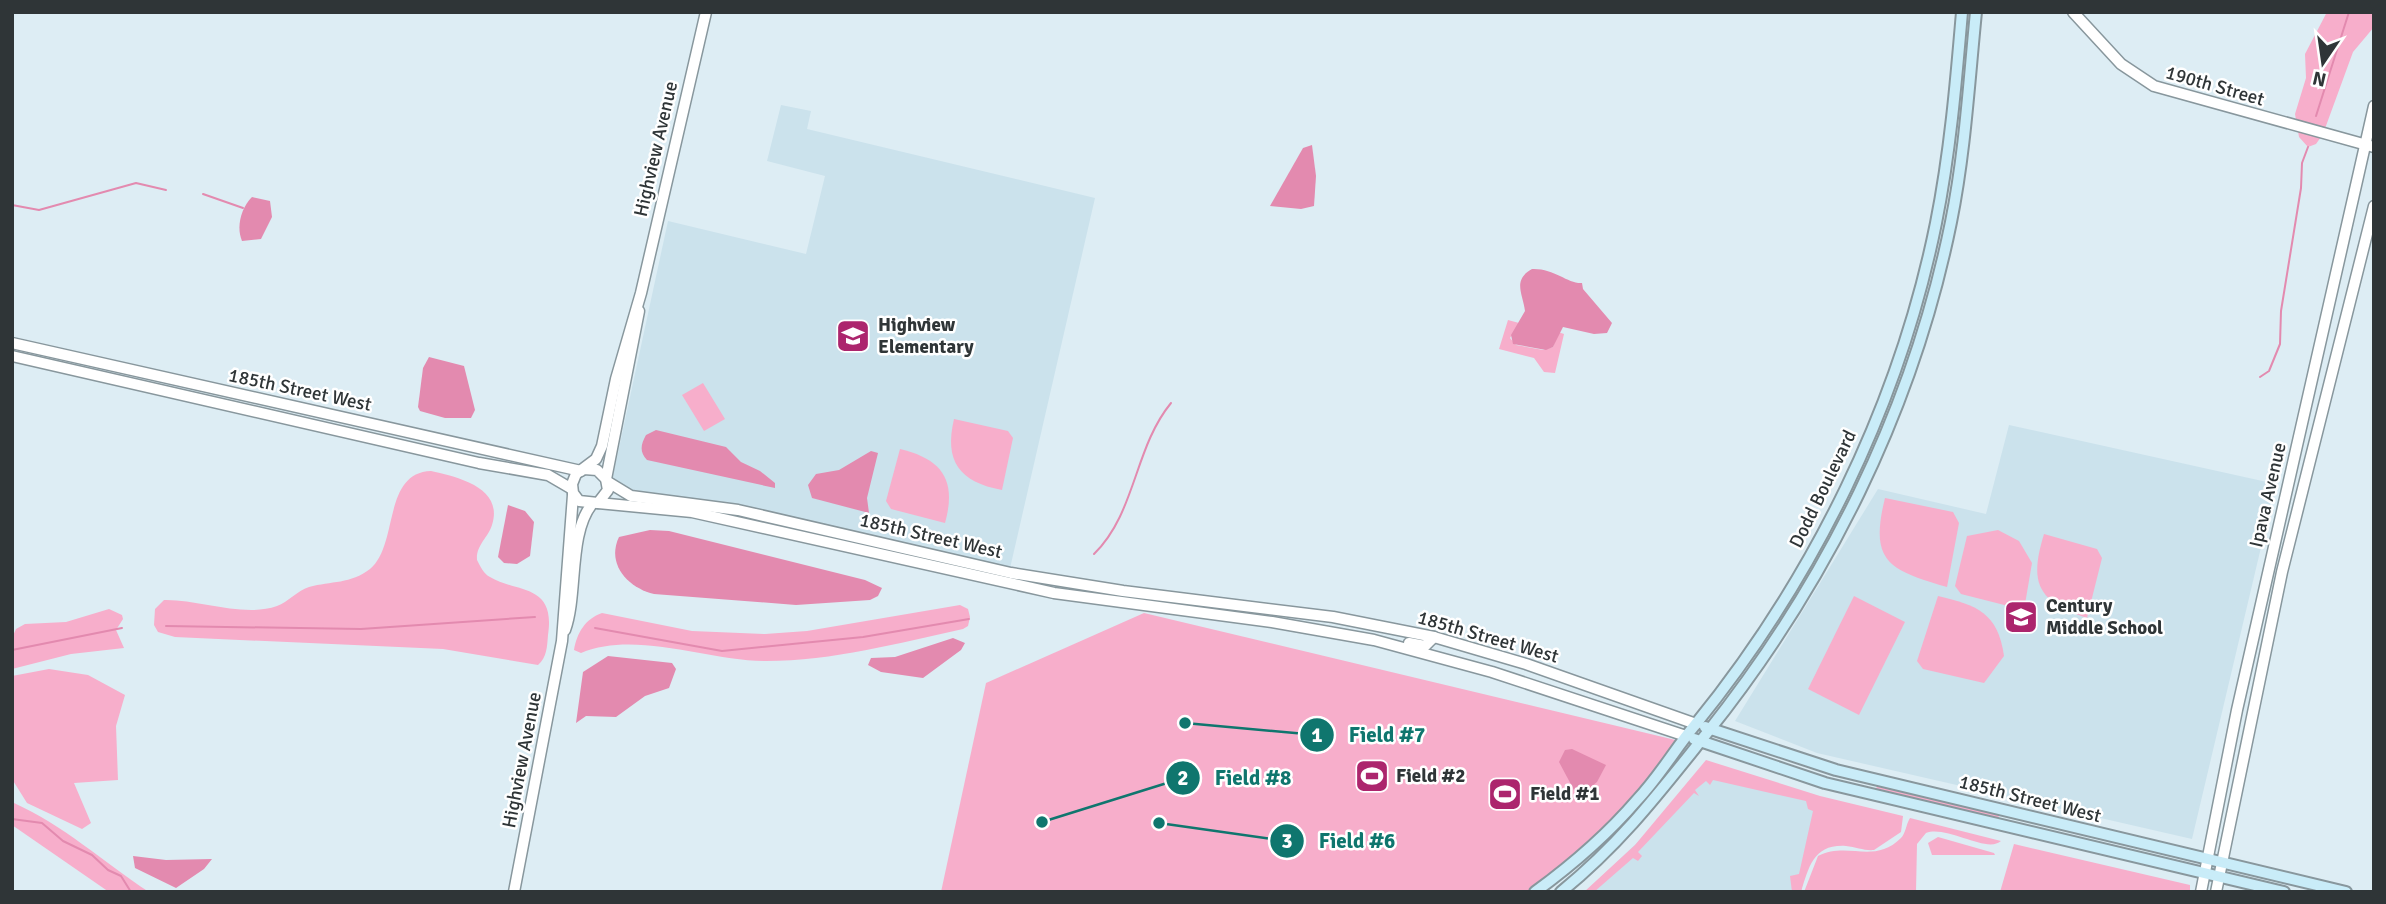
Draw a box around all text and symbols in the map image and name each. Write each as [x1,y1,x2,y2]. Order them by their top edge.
north arrow [2288,28,2358,98]
street label: 190th Street [2163,60,2267,112]
text: N [2310,65,2329,92]
street label: Highview Avenue [629,79,683,219]
place label: Highview Elementary [878,313,974,359]
school or university icon: Highview Elementary [834,317,872,355]
street label: 185th Street West [226,363,374,417]
street label: Dodd Boulevard [1784,426,1862,552]
street label: Ipava Avenue [2244,440,2292,550]
street label: 185th Street West [857,508,1005,564]
place label: Century Middle School [2046,594,2163,640]
school or university icon: Century Middle School [2002,598,2040,636]
street label: 185th Street West [1415,605,1562,669]
street label: Highview Avenue [497,690,547,830]
callout: Field #7 [1300,714,1439,756]
text: 1 [1311,722,1323,748]
text: Field #7 [1349,722,1425,748]
callout: Field #8 [1165,757,1305,799]
sports icon: Field #2 [1353,757,1391,795]
place label: Field #2 [1396,764,1465,788]
text: 2 [1177,765,1189,791]
text: Field #8 [1215,765,1291,791]
street label: 185th Street West [1957,770,2104,828]
sports icon: Field #1 [1486,775,1524,813]
place label: Field #1 [1530,782,1599,806]
callout: Field #6 [1270,820,1410,862]
text: 3 [1281,828,1293,854]
text: Field #6 [1319,828,1395,854]

